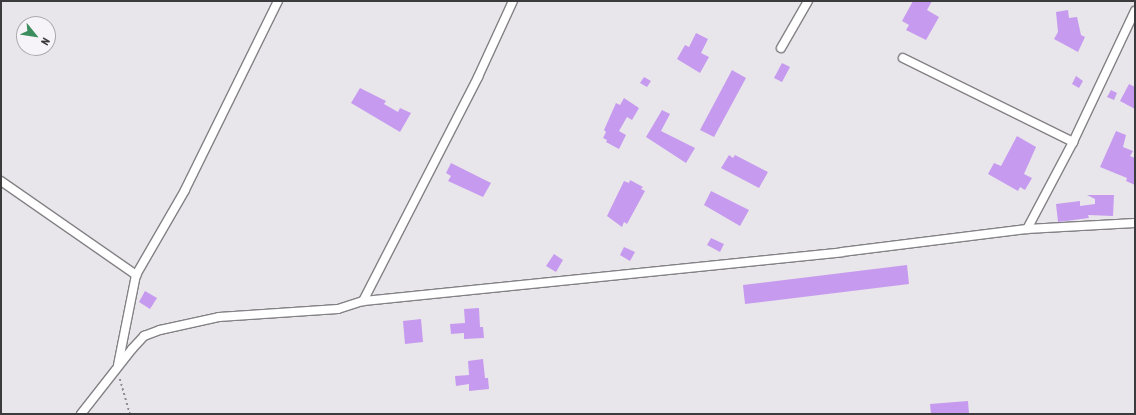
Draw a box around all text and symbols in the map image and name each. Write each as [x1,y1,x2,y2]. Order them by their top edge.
north arrow [16,16,56,56]
text: N [39,36,52,47]

